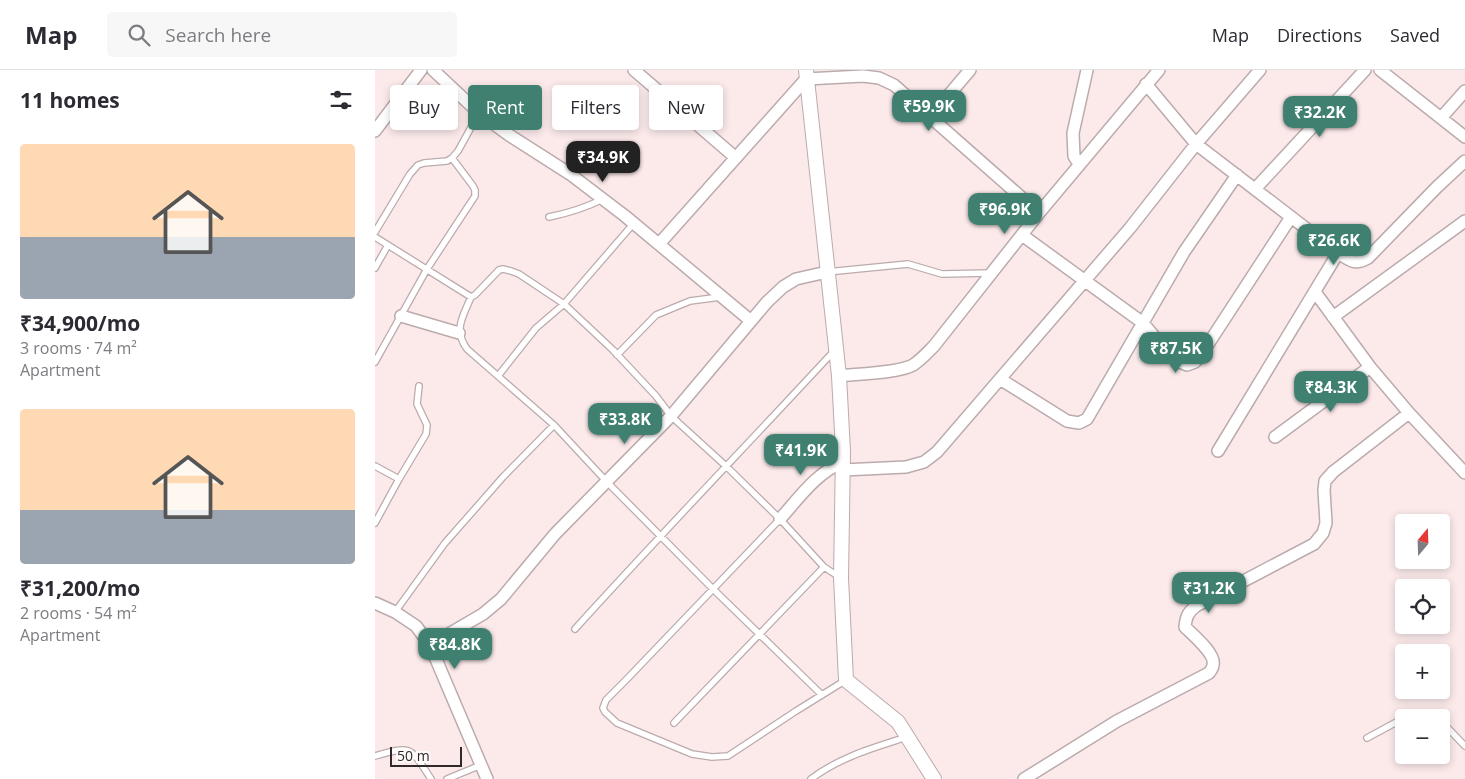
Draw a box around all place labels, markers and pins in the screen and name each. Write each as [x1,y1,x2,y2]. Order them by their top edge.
pin: ₹59.9K [888,90,970,132]
pin: ₹32.2K [1279,96,1361,138]
pin: ₹34.9K [562,140,644,183]
pin: ₹96.9K [964,192,1046,235]
pin: ₹26.6K [1293,224,1375,266]
pin: ₹87.5K [1135,332,1217,374]
pin: ₹84.3K [1290,370,1372,413]
pin: ₹33.8K [584,402,666,445]
pin: ₹41.9K [760,434,842,476]
pin: ₹31.2K [1168,572,1250,614]
pin: ₹84.8K [414,628,496,670]

